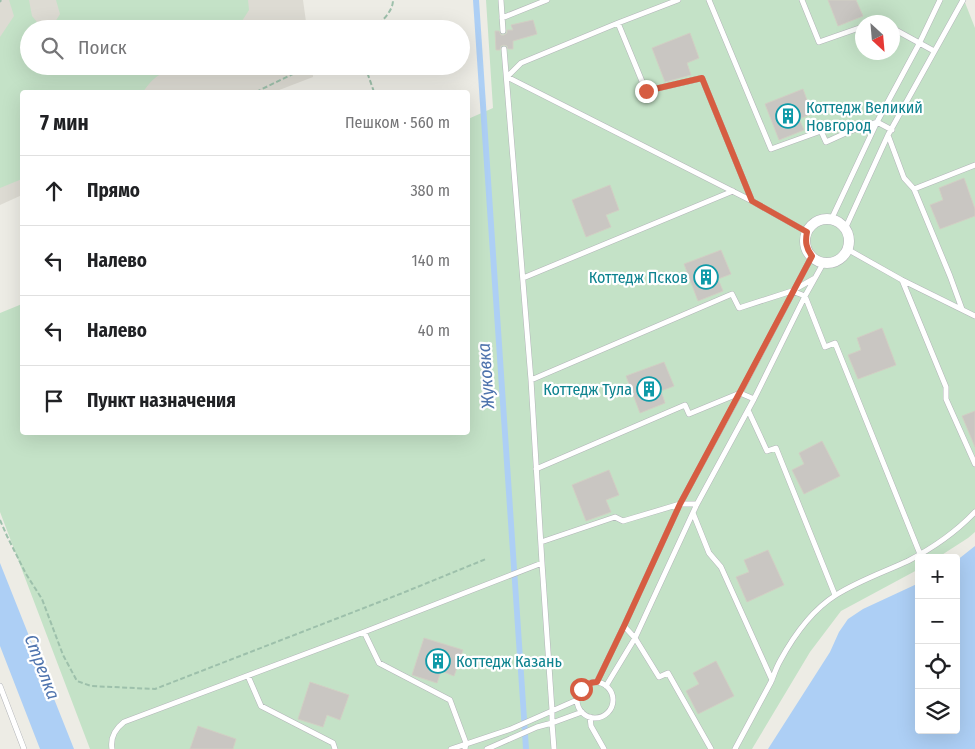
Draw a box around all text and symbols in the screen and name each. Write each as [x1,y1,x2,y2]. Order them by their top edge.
north arrow [855,15,900,60]
search box [20,20,470,75]
icon: search [38,34,66,62]
text: Поиск [78,36,127,59]
route end [635,80,658,103]
place label: Коттедж Великий Новгород [806,98,923,135]
building icon: Коттедж Великий Новгород [775,103,801,129]
text: 7 мин [40,110,89,136]
text: Пешком · 560 m [345,113,450,132]
icon: ahead [40,177,68,205]
text: Прямо [87,179,140,202]
text: 380 m [410,181,450,200]
icon: left [40,247,68,275]
text: Налево [87,249,147,272]
text: 140 m [412,251,450,270]
building icon: Коттедж Псков [693,264,719,290]
place label: Коттедж Псков [589,268,688,287]
icon: left [40,317,68,345]
text: Налево [87,319,147,342]
text: 40 m [418,321,450,340]
water label: Жуковка [473,342,499,411]
building icon: Коттедж Тула [636,376,662,402]
place label: Коттедж Тула [543,380,632,399]
icon: arrive [40,387,68,415]
text: Пункт назначения [87,389,236,412]
map controls [915,554,960,734]
button: + [915,554,960,599]
button: − [915,599,960,644]
water label: Стрелка [20,631,64,703]
button: locate [915,644,960,689]
building icon: Коттедж Казань [425,648,451,674]
place label: Коттедж Казань [456,652,562,671]
route start [570,678,593,701]
button: layers [915,689,960,734]

